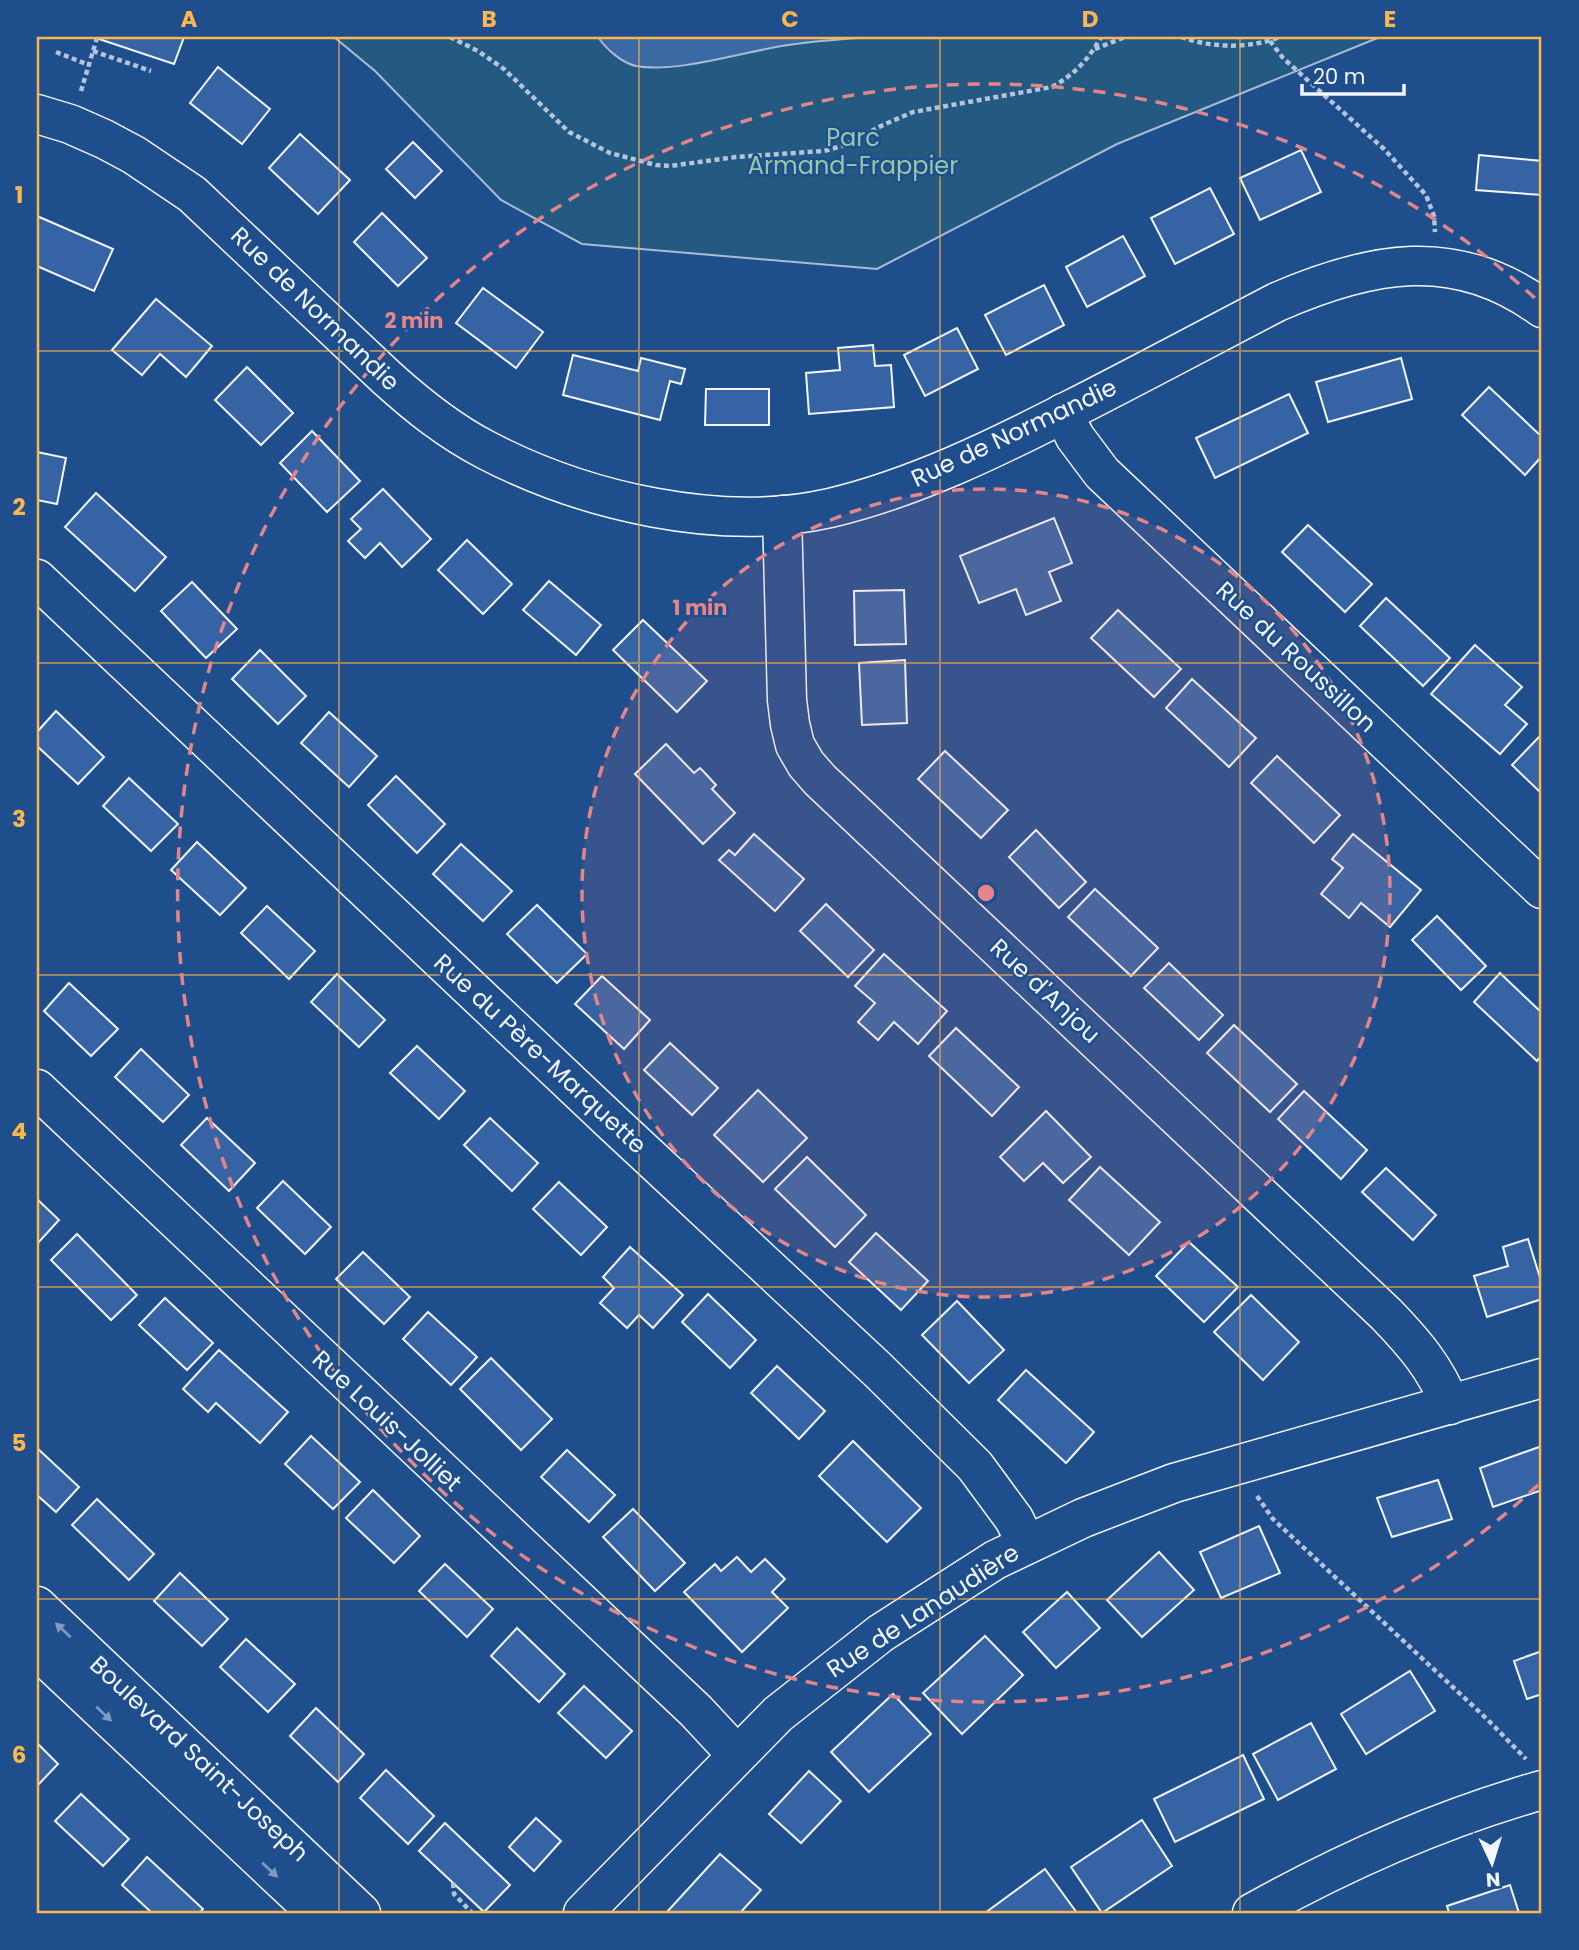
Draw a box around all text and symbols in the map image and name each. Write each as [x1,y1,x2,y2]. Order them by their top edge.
text: A [181,3,198,35]
text: B [481,3,497,35]
text: C [781,3,799,35]
text: D [1082,3,1098,35]
text: E [1384,3,1396,35]
scale bar [1302,52,1404,96]
text: 20 m [1313,62,1366,91]
park label: Parc Armand-Frappier [748,121,958,182]
text: 1 [15,179,23,211]
street label: Rue de Normandie [224,219,407,398]
text: 2 min [384,306,444,335]
street label: Rue de Normandie [906,370,1122,495]
text: 2 [12,491,26,523]
street label: Rue du Roussillon [1209,574,1384,740]
text: 1 min [673,593,727,622]
text: 3 [12,803,26,835]
centre of rings [974,881,998,905]
street label: Rue d'Anjou [983,931,1108,1050]
street label: Rue du Père-Marquette [427,946,654,1161]
text: 4 [11,1115,27,1147]
street label: Rue Louis-Jolliet [305,1343,469,1499]
text: 5 [12,1427,26,1459]
street label: Rue de Lanaudière [820,1536,1025,1685]
one-way arrow [55,1623,72,1639]
street label: Boulevard Saint-Joseph [83,1648,316,1869]
one-way arrow [95,1705,112,1721]
text: 6 [12,1739,26,1771]
north arrow [1456,1828,1526,1898]
one-way arrow [261,1861,278,1877]
text: N [1485,1865,1501,1893]

